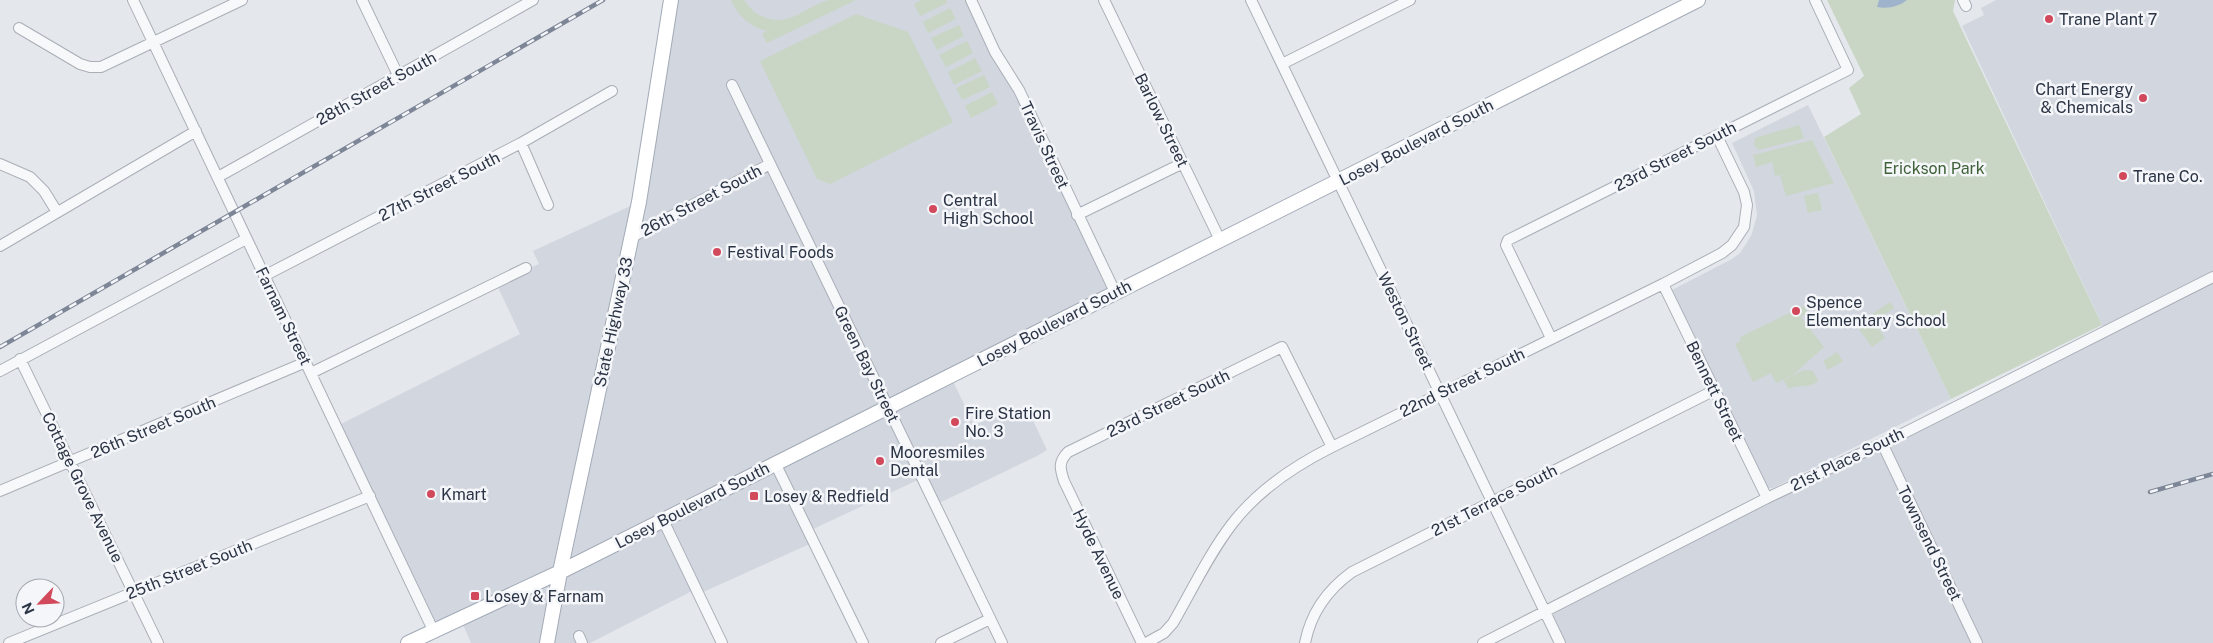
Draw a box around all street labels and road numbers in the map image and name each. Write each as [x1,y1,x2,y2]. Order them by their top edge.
street label: 28th Street South [313,48,440,129]
street label: Barlow Street [1131,70,1193,170]
street label: Losey Boulevard South [1336,95,1497,190]
street label: Travis Street [1016,99,1073,192]
street label: 23rd Street South [1611,117,1739,195]
street label: 27th Street South [375,148,503,225]
street label: 26th Street South [638,161,765,240]
street label: State Highway 33 [590,255,637,389]
street label: Farnam Street [252,264,316,368]
street label: Weston Street [1374,269,1437,373]
street label: Losey Boulevard South [974,276,1135,371]
street label: Green Bay Street [830,303,903,426]
street label: Bennett Street [1682,338,1747,445]
street label: 22nd Street South [1397,344,1528,421]
street label: 23rd Street South [1104,365,1233,441]
street label: 26th Street South [88,393,219,462]
street label: Cottage Grove Avenue [38,409,127,566]
street label: 21st Place South [1787,424,1907,495]
street label: Losey Boulevard South [612,458,773,553]
street label: 21st Terrace South [1428,461,1560,540]
street label: Townsend Street [1894,483,1966,604]
street label: Hyde Avenue [1069,506,1129,602]
street label: 25th Street South [123,536,255,603]

